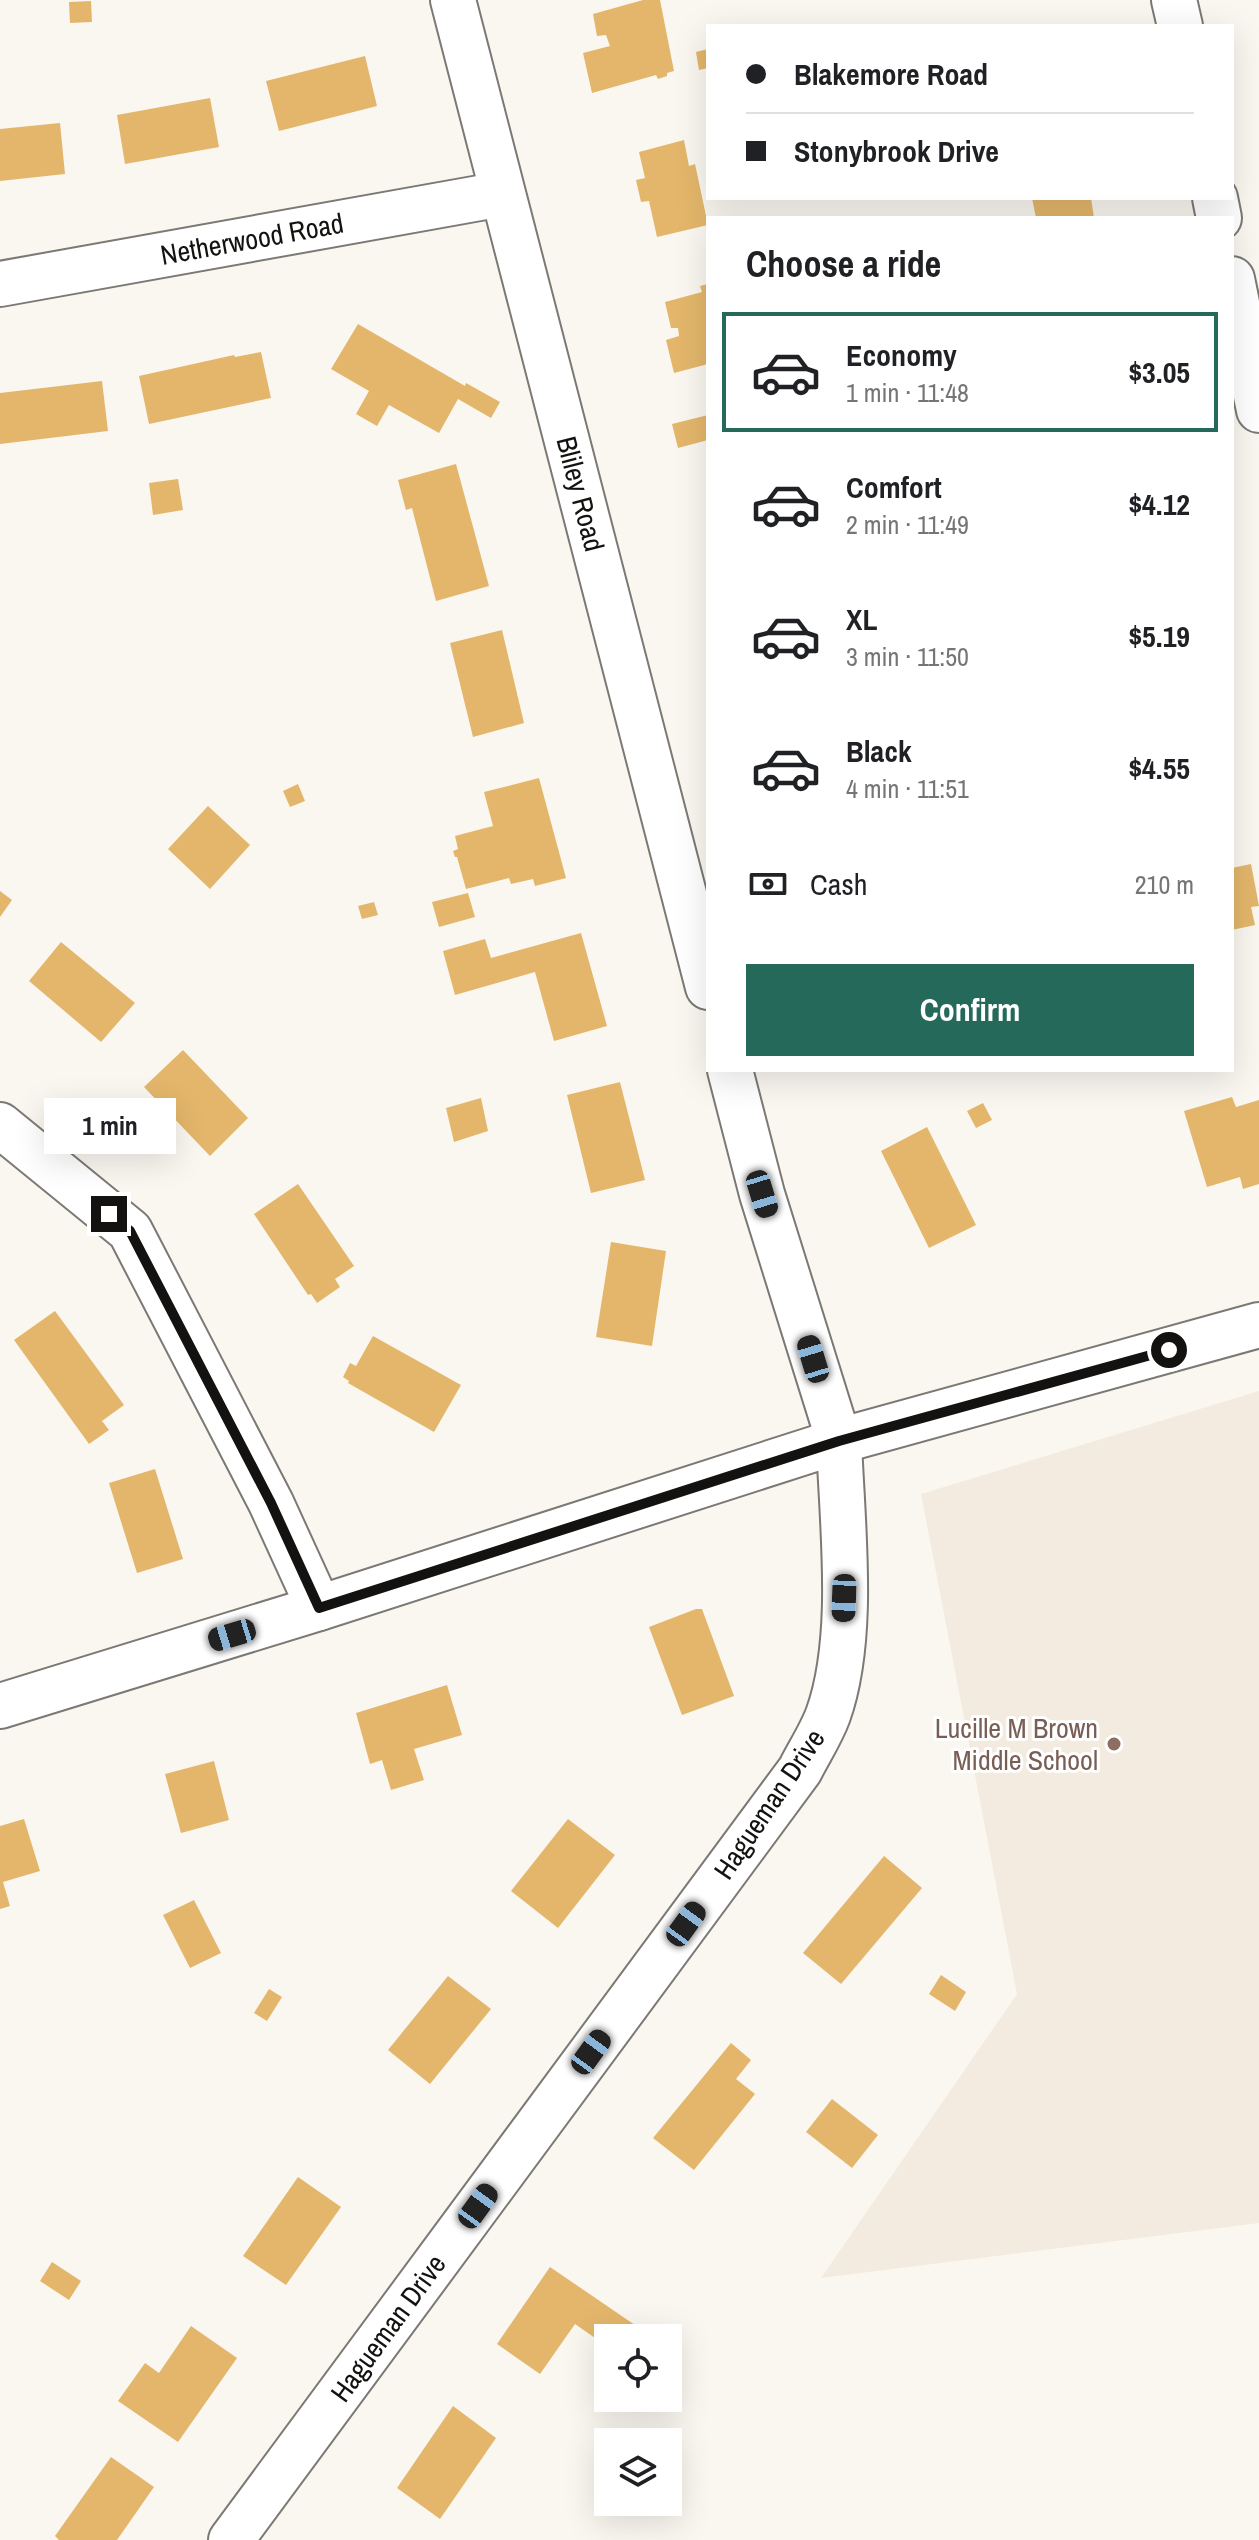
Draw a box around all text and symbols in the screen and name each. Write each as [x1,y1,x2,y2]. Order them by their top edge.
text: Blakemore Road [794,54,988,94]
text: Stonybrook Drive [794,131,999,171]
street label: Netherwood Road [157,204,346,274]
text: Choose a ride [746,240,941,288]
text: Economy [846,335,957,375]
icon: car [750,336,822,408]
text: $3.05 [1128,352,1190,392]
text: 1 min · 11:48 [846,375,969,410]
street label: Bliley Road [547,432,614,555]
text: Comfort [846,467,942,507]
icon: car [750,468,822,540]
text: $4.12 [1128,484,1190,524]
text: 2 min · 11:49 [846,507,969,542]
text: XL [846,599,877,639]
icon: car [750,600,822,672]
text: $5.19 [1128,616,1190,656]
text: 3 min · 11:50 [846,639,969,674]
text: Black [846,731,912,771]
icon: car [750,732,822,804]
text: $4.55 [1128,748,1190,788]
text: 4 min · 11:51 [846,771,969,806]
icon: cash [746,862,790,906]
text: Cash [810,864,867,904]
text: 210 m [1135,867,1194,902]
button: Confirm [746,964,1194,1056]
callout: 1 min [43,1098,175,1154]
text: 1 min [82,1108,138,1143]
car [744,1168,780,1220]
route end [91,1196,127,1232]
route start [1151,1332,1187,1368]
car [795,1333,831,1385]
car [831,1574,857,1622]
car [206,1617,258,1653]
place label: Lucille M Brown Middle School [935,1709,1098,1779]
street label: Hagueman Drive [705,1721,833,1887]
marker: Lucille M Brown Middle School [1105,1735,1123,1753]
car [662,1898,710,1950]
car [567,2026,615,2078]
car [454,2180,502,2232]
street label: Hagueman Drive [322,2247,454,2409]
map controls [594,2324,682,2516]
button: locate [594,2324,682,2412]
button: layers [594,2428,682,2516]

